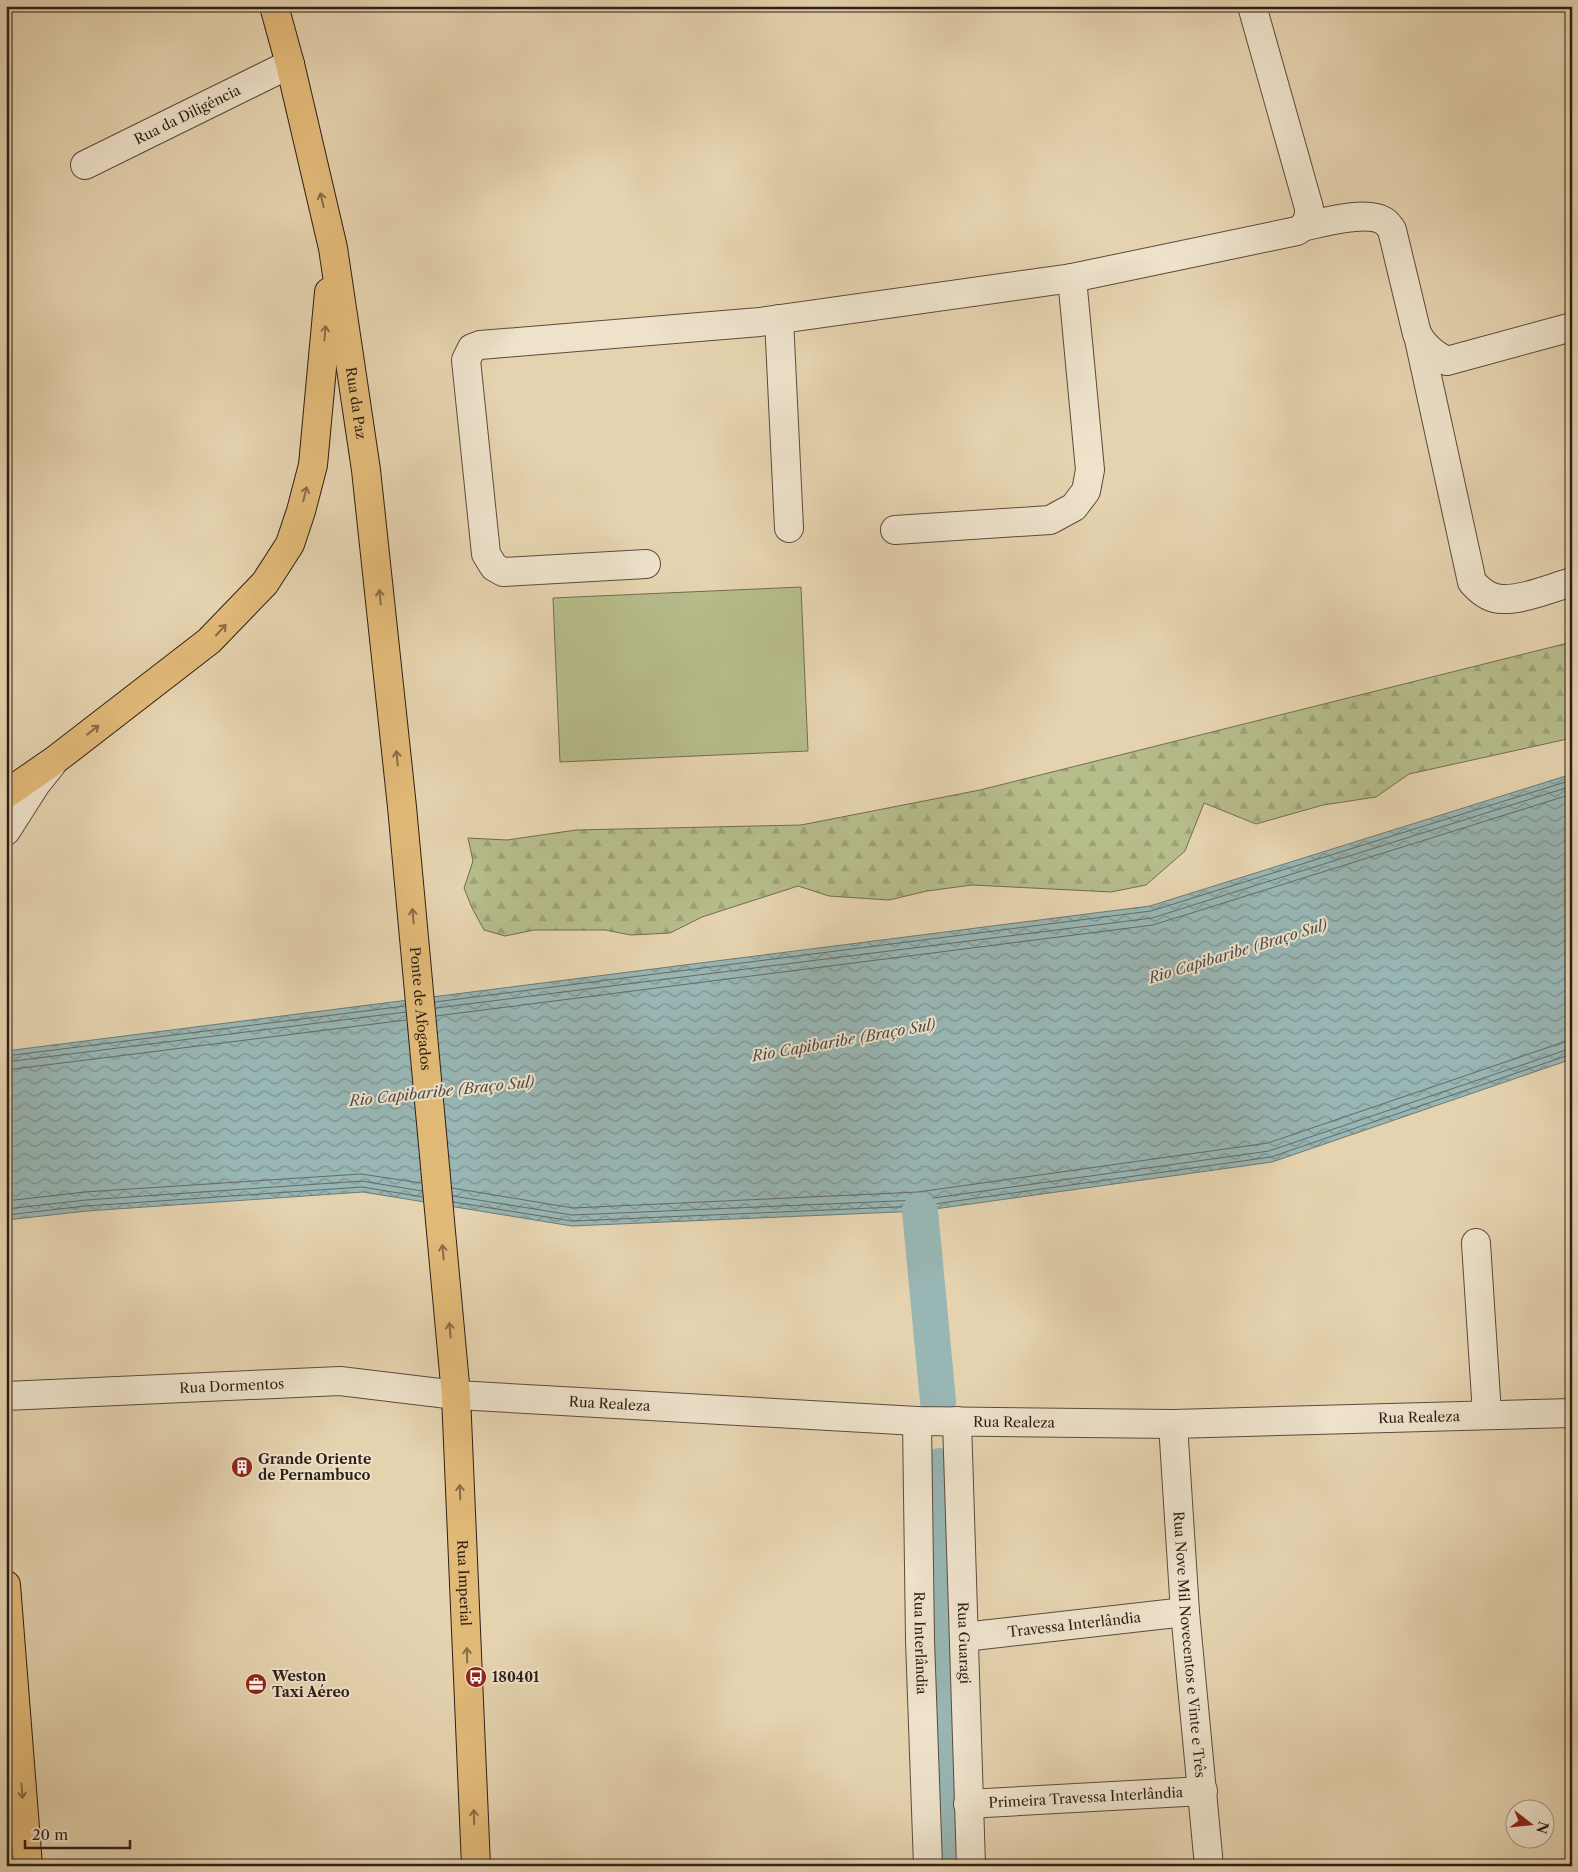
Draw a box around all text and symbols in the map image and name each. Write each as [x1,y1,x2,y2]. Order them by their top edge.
street label: Rua da Diligência [131,81,244,148]
one-way arrow [317,193,326,209]
one-way arrow [320,326,330,342]
street label: Rua da Paz [342,366,370,441]
one-way arrow [301,487,310,503]
one-way arrow [375,589,385,605]
one-way arrow [215,623,227,636]
one-way arrow [87,725,100,736]
one-way arrow [392,751,402,767]
one-way arrow [408,908,417,924]
water label: Rio Capibaribe (Braço Sul) [1145,915,1330,988]
street label: Ponte de Afogados [406,946,435,1071]
water label: Rio Capibaribe (Braço Sul) [749,1014,938,1066]
water label: Rio Capibaribe (Braço Sul) [347,1072,536,1110]
one-way arrow [439,1245,448,1261]
one-way arrow [446,1322,455,1338]
street label: Rua Dormentos [179,1375,285,1397]
street label: Rua Realeza [568,1392,652,1415]
street label: Rua Realeza [1378,1407,1461,1427]
street label: Rua Realeza [973,1413,1056,1432]
place label: Grande Oriente de Pernambuco [258,1450,371,1484]
building icon: Grande Oriente de Pernambuco [230,1455,254,1479]
one-way arrow [455,1485,465,1501]
street label: Rua Nove Mil Novecentos e Vinte e Três [1170,1511,1210,1778]
street label: Rua Imperial [453,1539,475,1626]
street label: Rua Interlândia [910,1591,931,1695]
street label: Rua Guaragi [954,1602,974,1684]
street label: Travessa Interlândia [1007,1608,1142,1641]
one-way arrow [462,1647,472,1663]
bus stop icon: 180401 [464,1665,488,1689]
place label: Weston Taxi Aéreo [271,1667,350,1701]
place label: 180401 [492,1668,540,1686]
office icon: Weston Taxi Aéreo [244,1672,268,1696]
one-way arrow [17,1783,27,1799]
street label: Primeira Travessa Interlândia [988,1783,1184,1812]
north arrow [1506,1800,1556,1850]
one-way arrow [469,1809,478,1825]
scale bar [25,1817,130,1849]
text: N [1532,1819,1553,1836]
text: 20 m [32,1825,68,1844]

